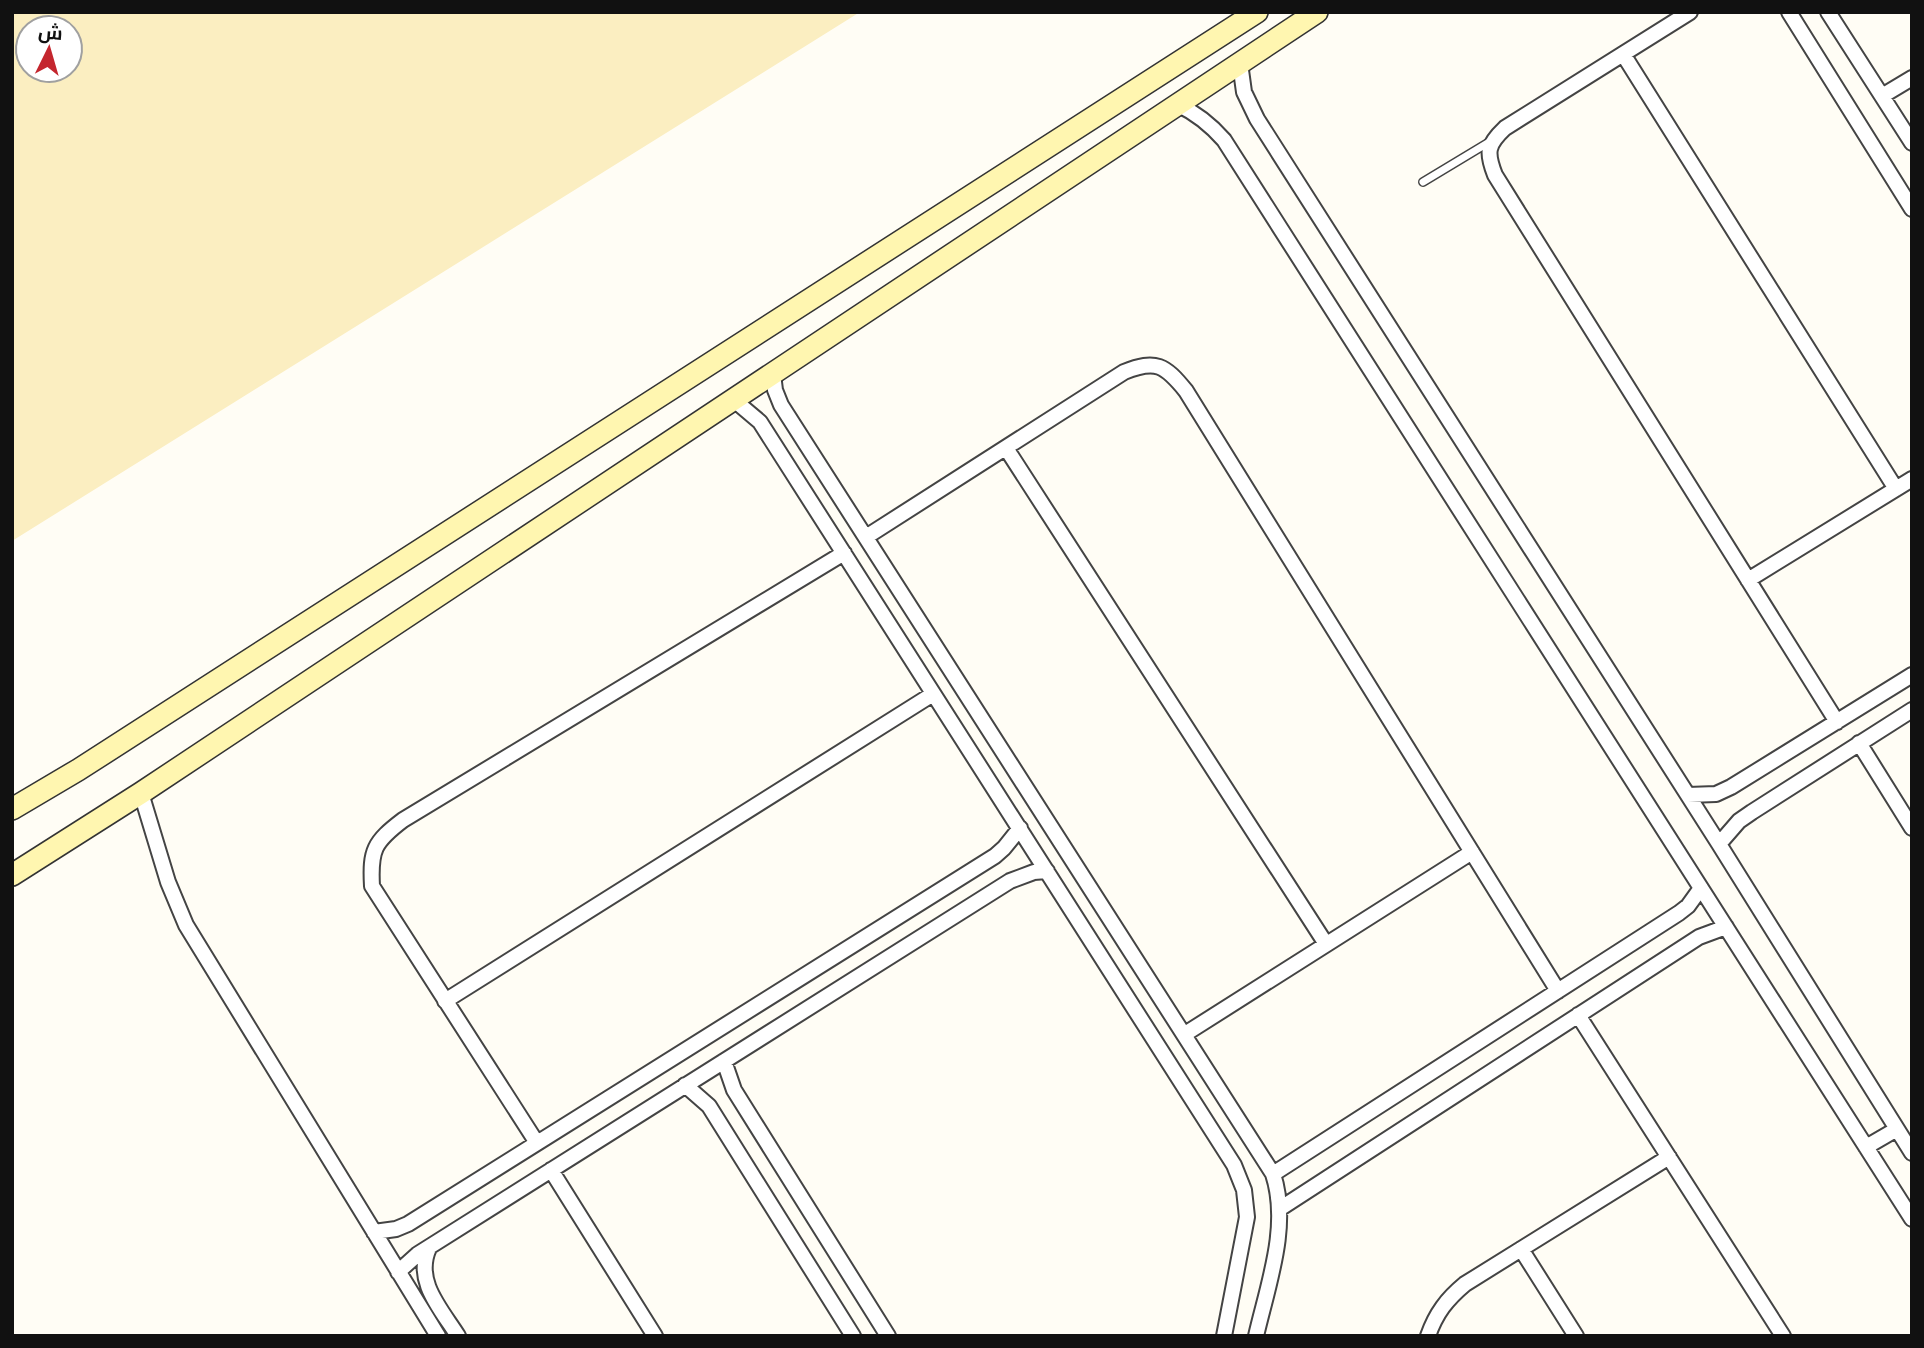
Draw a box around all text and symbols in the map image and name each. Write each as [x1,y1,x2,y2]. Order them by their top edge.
text: ش [37,13,64,51]
north arrow [14,14,84,84]

